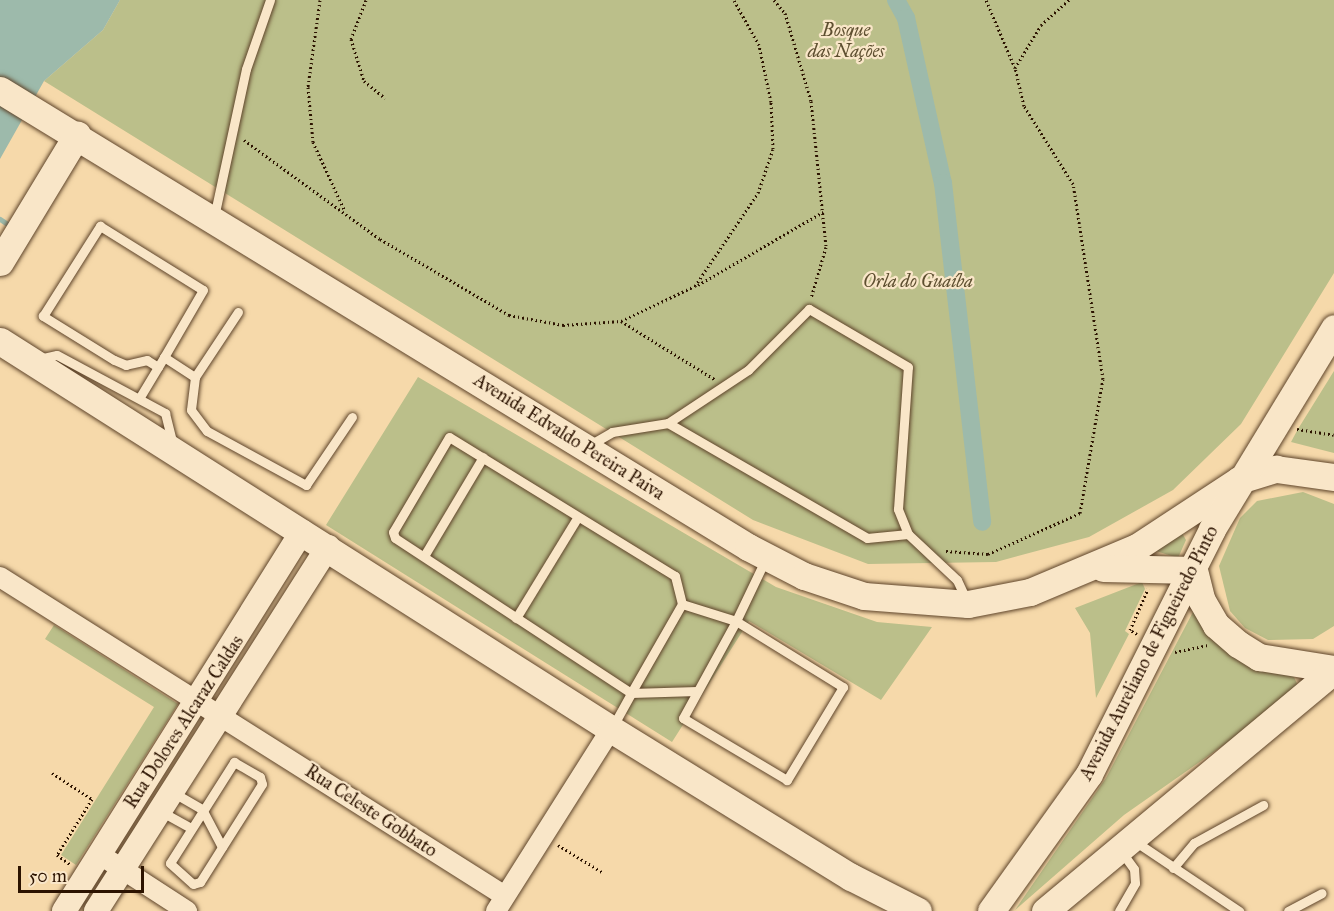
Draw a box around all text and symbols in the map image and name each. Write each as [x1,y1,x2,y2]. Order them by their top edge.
park label: Bosque das Nações [808,20,884,63]
park label: Orla do Guaíba [863,270,973,292]
street label: Avenida Edvaldo Pereira Paiva [470,369,668,505]
street label: Avenida Aureliano de Figueiredo Pinto [1075,522,1223,784]
street label: Rua Dolores Alcaraz Caldas [120,631,248,813]
street label: Rua Celeste Gobbato [301,760,441,862]
scale bar [21,854,147,892]
text: 50 m [29,865,67,887]

